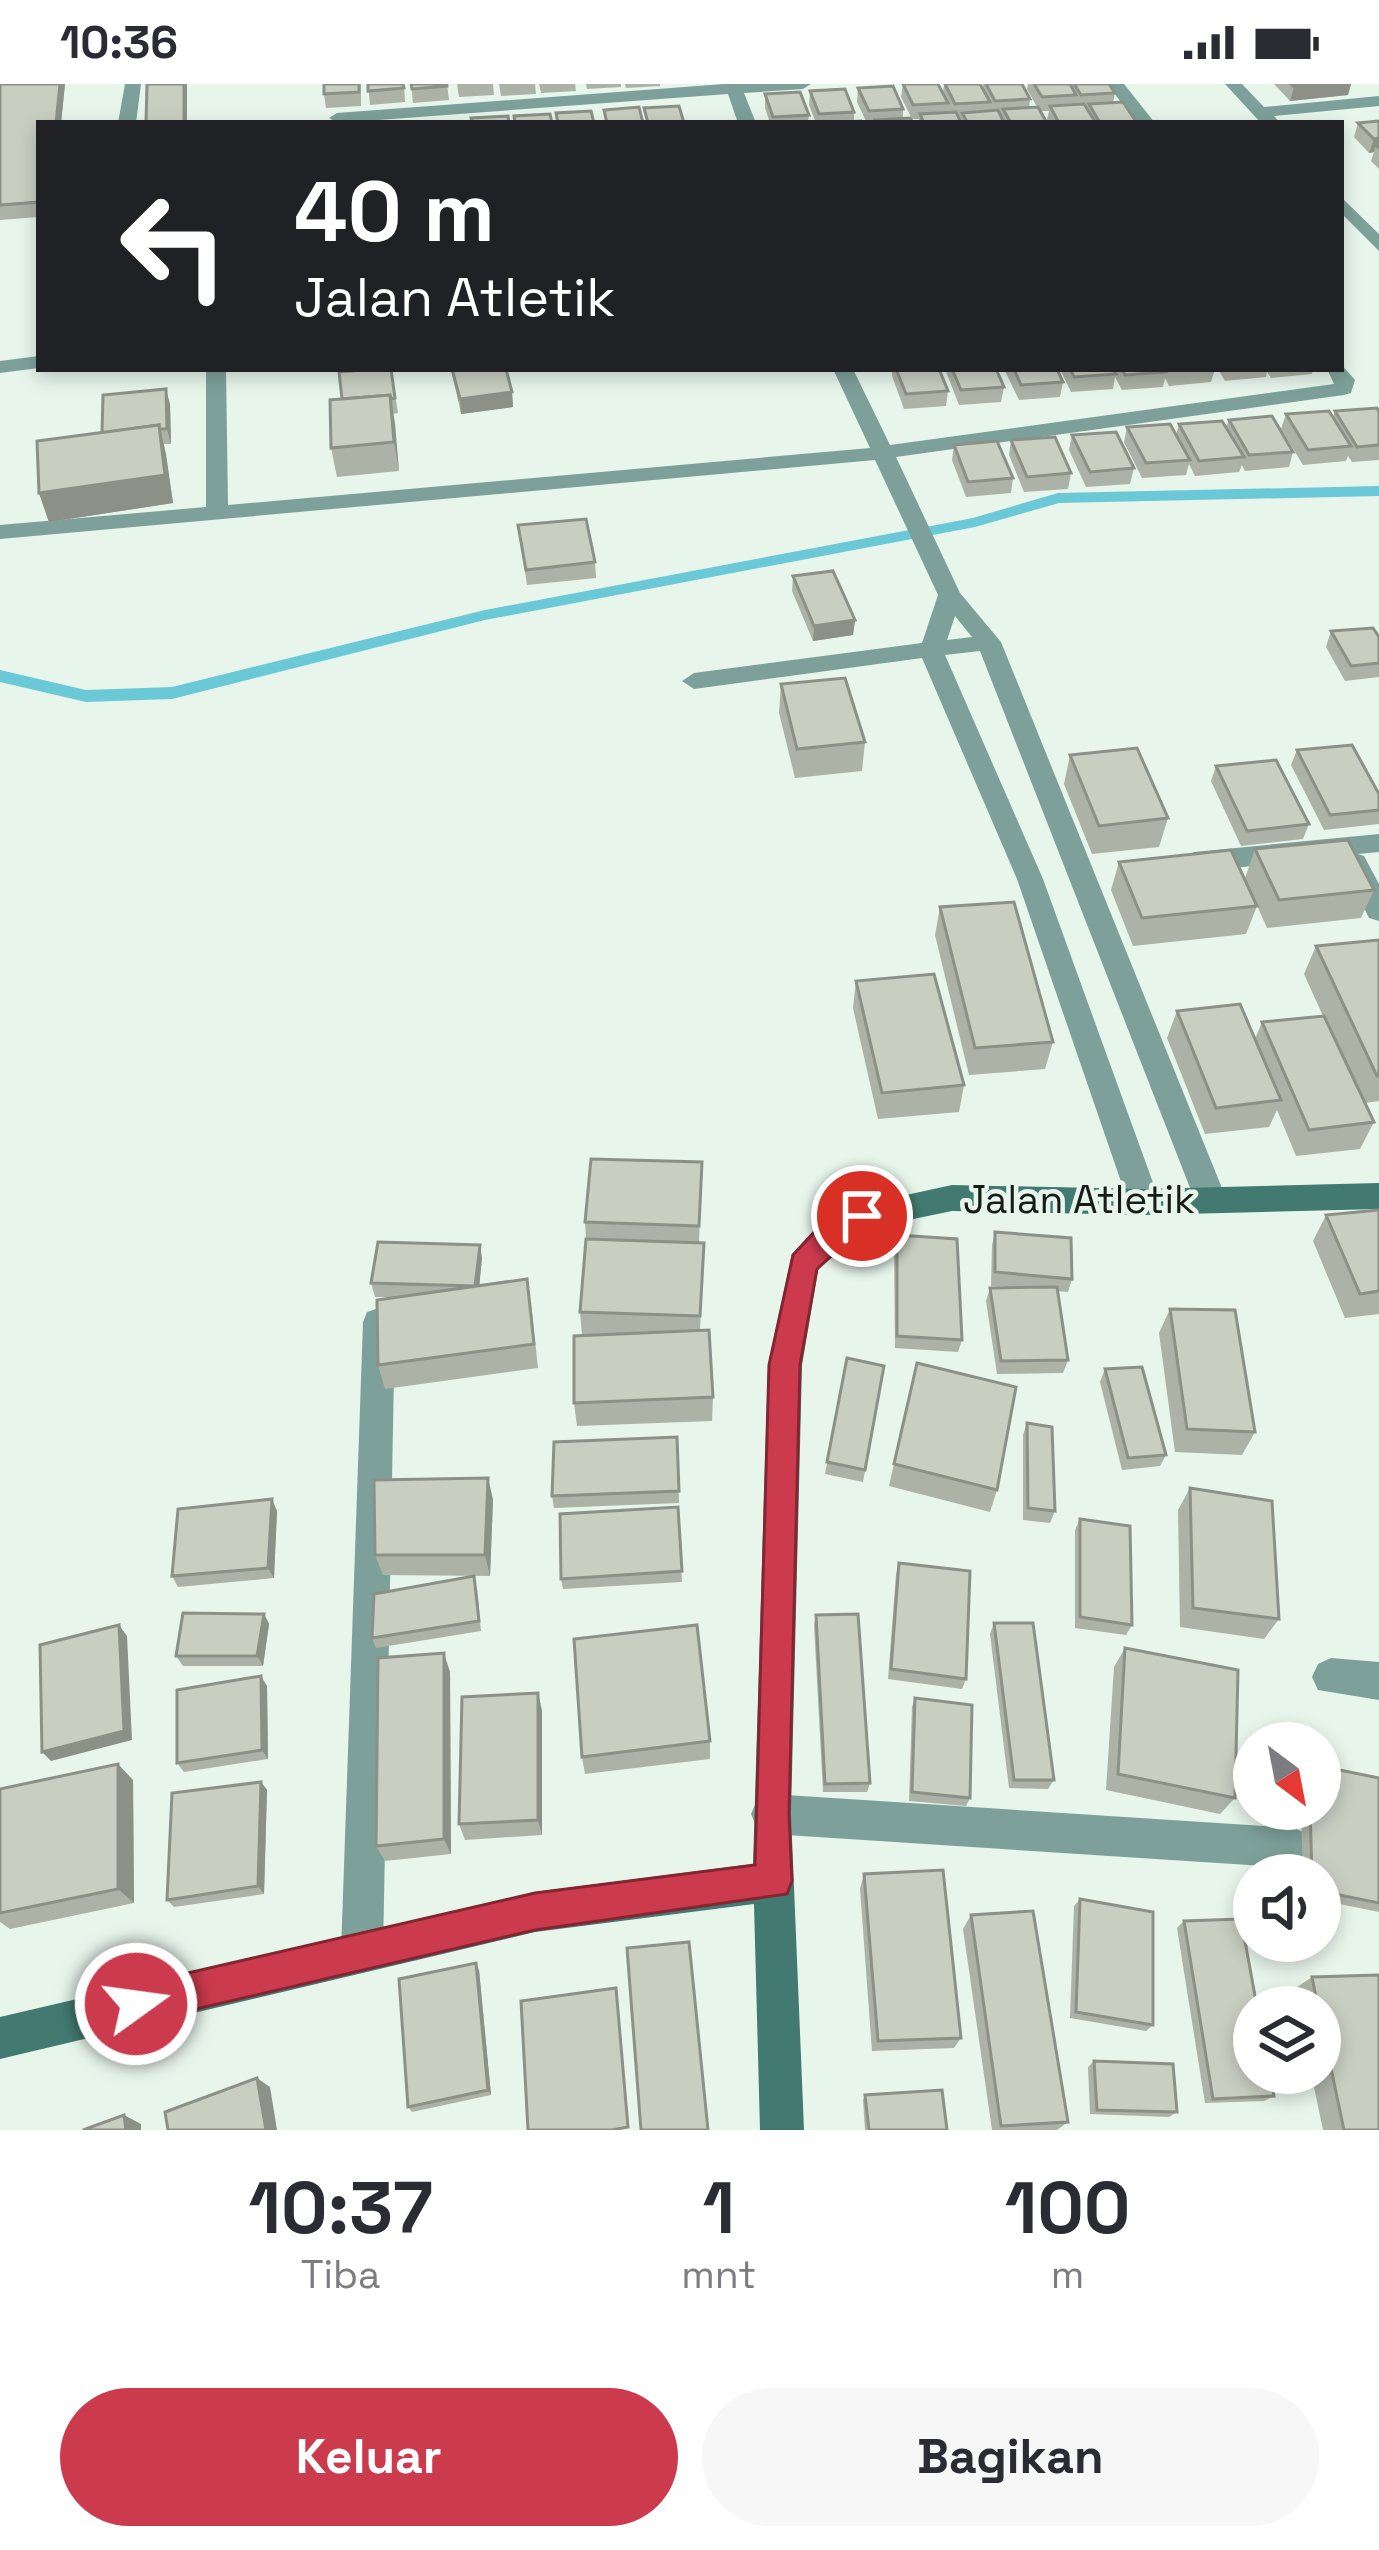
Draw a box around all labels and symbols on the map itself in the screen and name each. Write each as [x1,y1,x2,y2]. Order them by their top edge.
pin [811,1165,913,1267]
street label: Jalan Atletik [963,1175,1195,1224]
north arrow [1233,1722,1341,1830]
position arrow [73,1941,199,2067]

